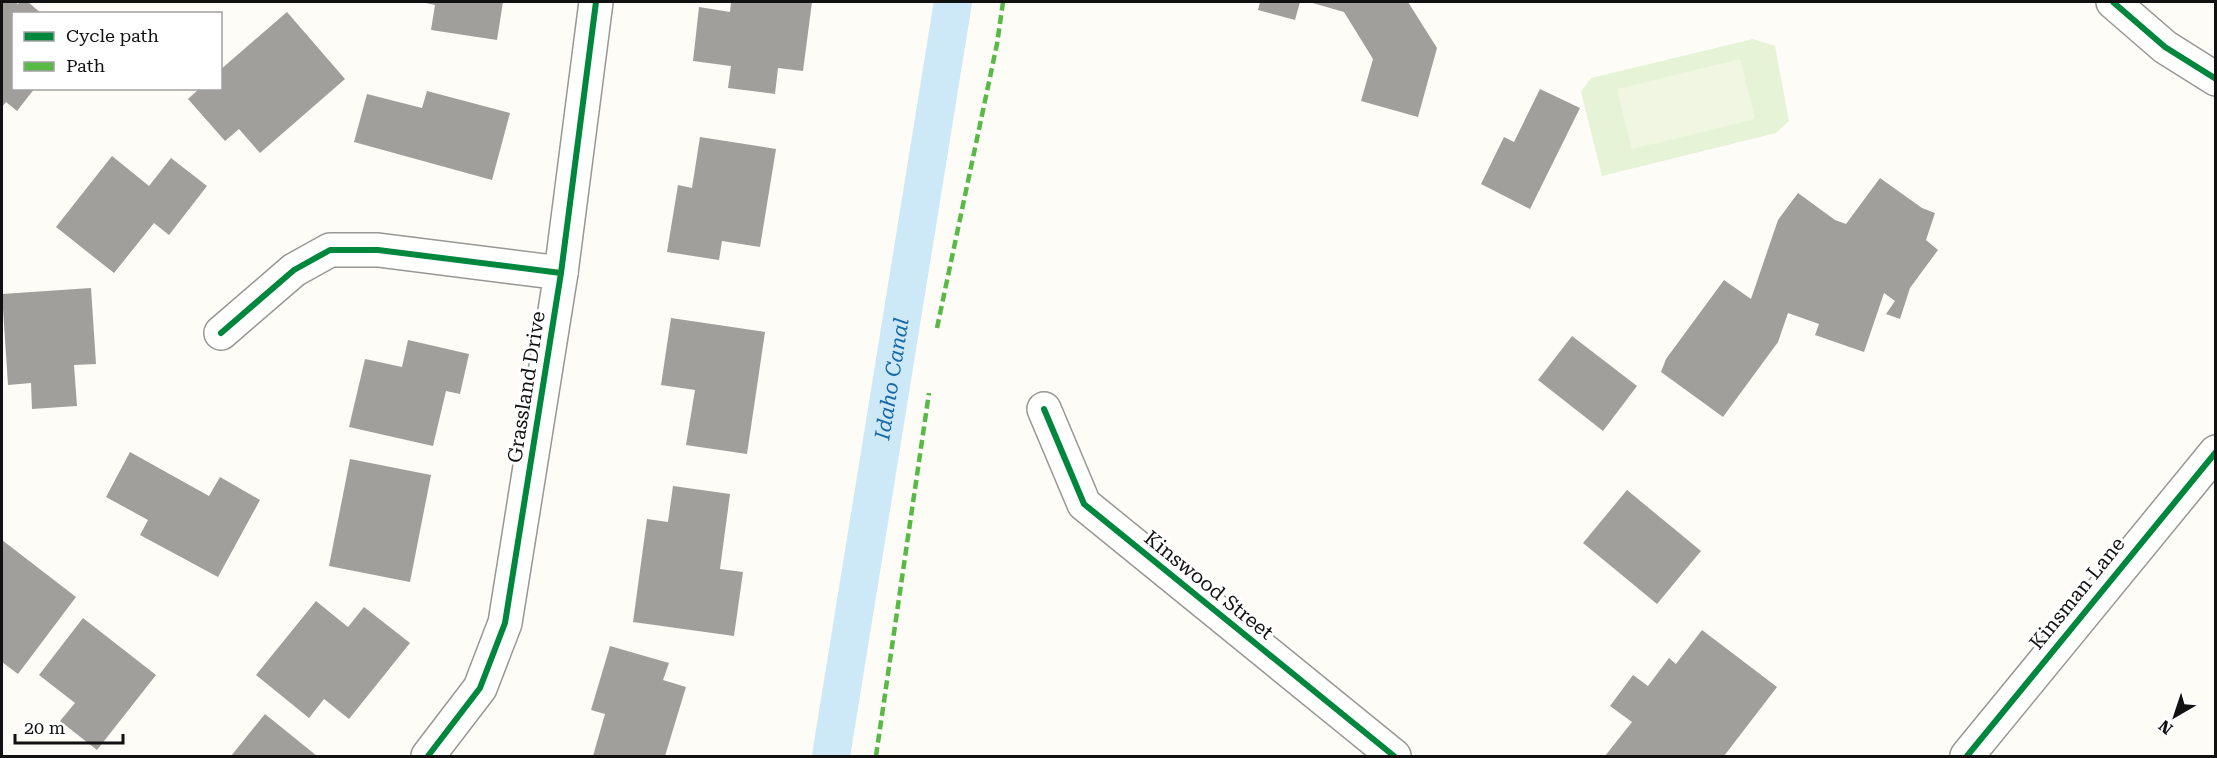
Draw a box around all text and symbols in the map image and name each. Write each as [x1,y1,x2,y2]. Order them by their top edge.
legend [12,12,222,90]
text: Cycle path [66,25,159,46]
text: Path [66,55,105,76]
street label: Grassland Drive [502,309,550,465]
water label: Idaho Canal [870,316,914,443]
street label: Kinswood Street [1140,526,1279,645]
street label: Kinsman Lane [2024,532,2130,654]
north arrow [2145,686,2205,746]
scale bar [15,707,123,745]
text: N [2155,716,2177,739]
text: 20 m [24,717,65,738]

